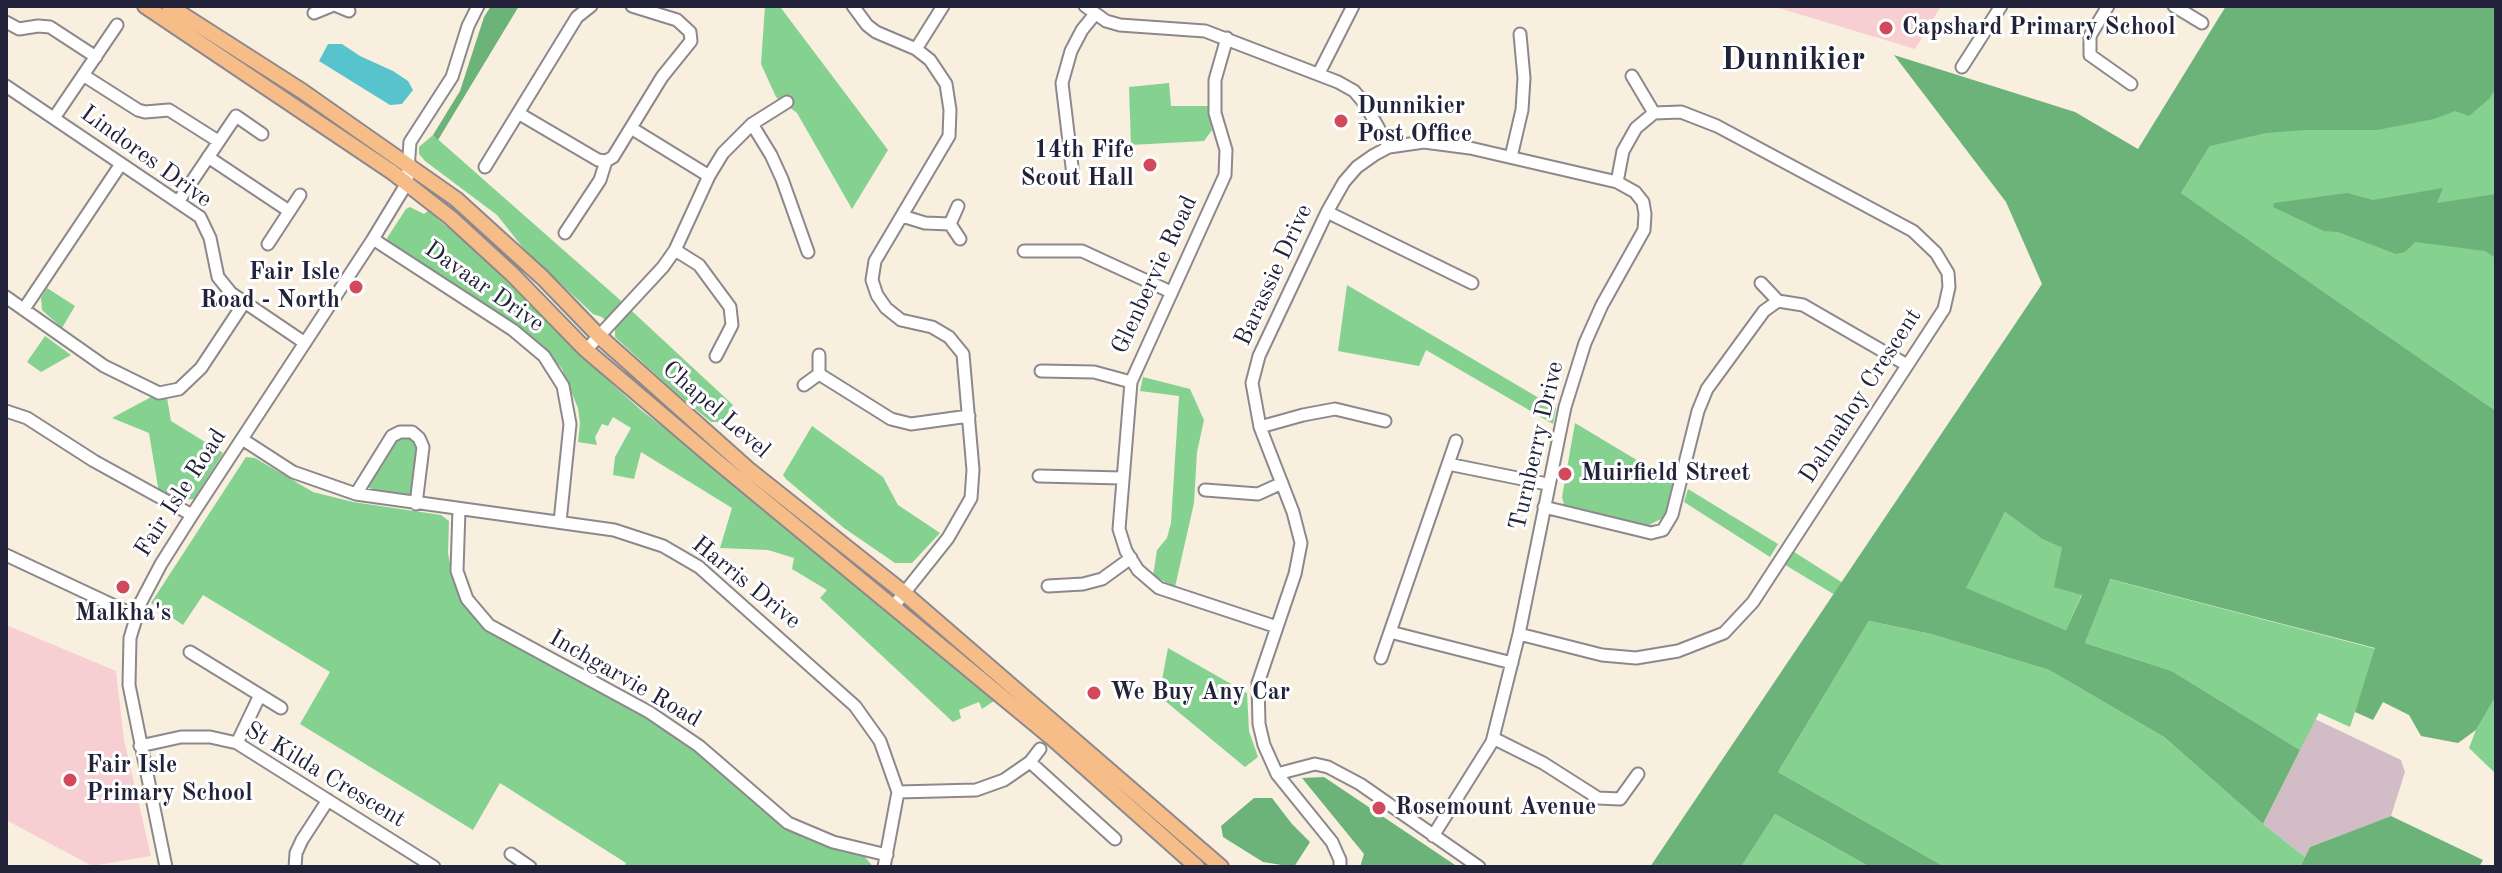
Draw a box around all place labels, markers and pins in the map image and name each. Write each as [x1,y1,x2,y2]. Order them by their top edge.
place label: Capshard Primary School [1902,14,2176,42]
marker: Capshard Primary School [1877,19,1895,37]
place label: Dunnikier Post Office [1357,93,1472,149]
marker: Dunnikier Post Office [1332,112,1350,130]
place label: 14th Fife Scout Hall [1020,137,1134,193]
marker: 14th Fife Scout Hall [1141,156,1159,174]
place label: Fair Isle Road - North [200,259,340,315]
marker: Fair Isle Road - North [347,278,365,296]
place label: Muirfield Street [1581,460,1750,488]
marker: Muirfield Street [1556,465,1574,483]
marker: Malkha's [114,578,132,596]
place label: Malkha's [75,600,171,628]
place label: We Buy Any Car [1110,679,1290,707]
marker: We Buy Any Car [1085,684,1103,702]
place label: Fair Isle Primary School [86,752,253,808]
marker: Fair Isle Primary School [61,771,79,789]
place label: Rosemount Avenue [1395,794,1596,822]
marker: Rosemount Avenue [1370,799,1388,817]

